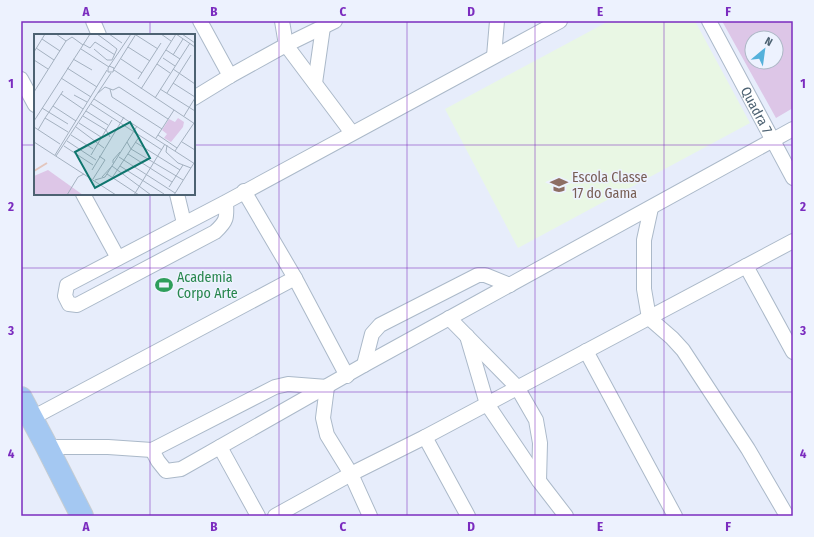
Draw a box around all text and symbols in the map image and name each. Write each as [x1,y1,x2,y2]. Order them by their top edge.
text: A [81,4,90,19]
text: B [210,4,218,19]
text: C [340,4,347,19]
text: D [467,4,475,19]
text: E [597,4,603,19]
text: F [725,4,731,19]
north arrow [744,30,784,70]
inset map [34,34,195,195]
text: N [763,34,775,49]
text: 1 [8,76,14,91]
text: 1 [800,76,806,91]
street label: Quadra 7 [737,84,776,137]
place label: Escola Classe 17 do Gama [572,169,648,202]
school or university icon: Escola Classe 17 do Gama [549,175,569,195]
text: 2 [7,199,14,214]
text: 2 [799,199,806,214]
place label: Academia Corpo Arte [177,269,238,302]
sports icon: Academia Corpo Arte [154,275,174,295]
text: 3 [7,323,14,338]
text: 3 [799,323,806,338]
text: 4 [8,446,15,461]
text: 4 [800,446,807,461]
text: A [81,519,90,534]
text: B [210,519,218,534]
text: C [340,519,347,534]
text: D [467,519,475,534]
text: E [597,519,603,534]
text: F [725,519,731,534]

